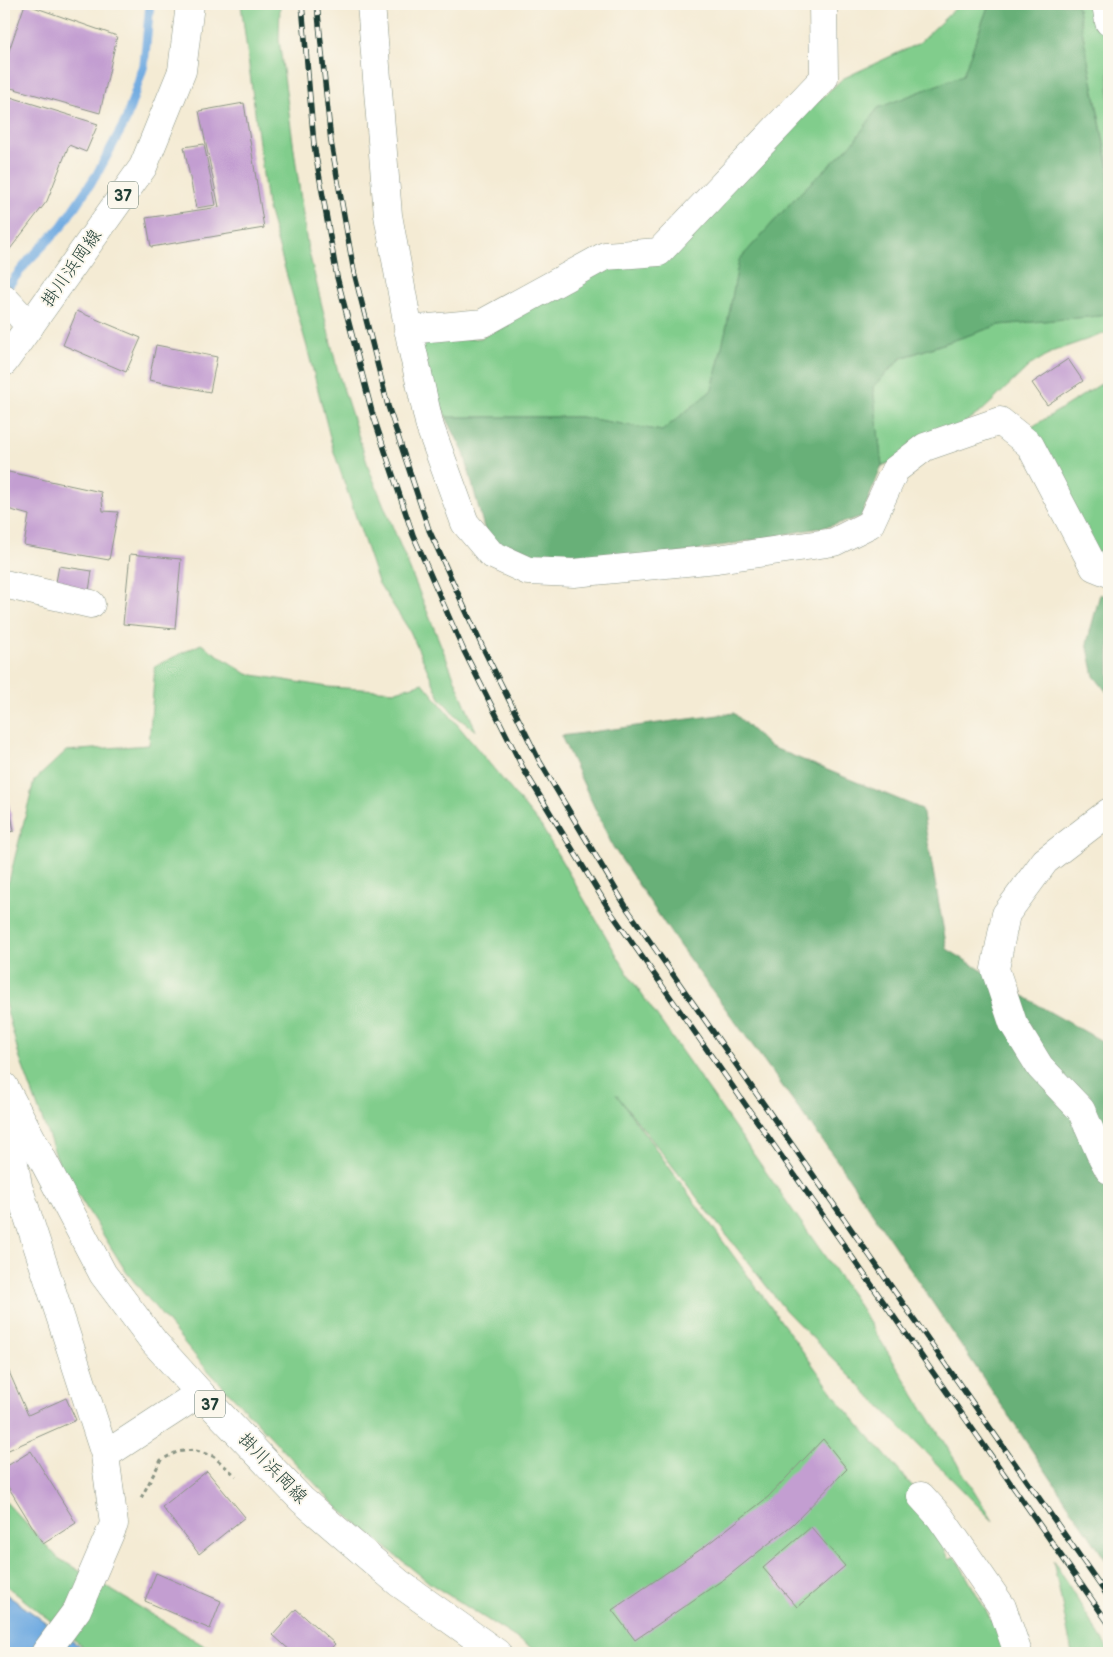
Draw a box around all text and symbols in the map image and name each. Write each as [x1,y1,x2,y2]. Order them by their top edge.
road number: 37 [108,182,138,208]
street label: 掛川浜岡線 [37,225,106,311]
road number: 37 [195,1390,225,1418]
street label: 掛川浜岡線 [234,1429,311,1508]

